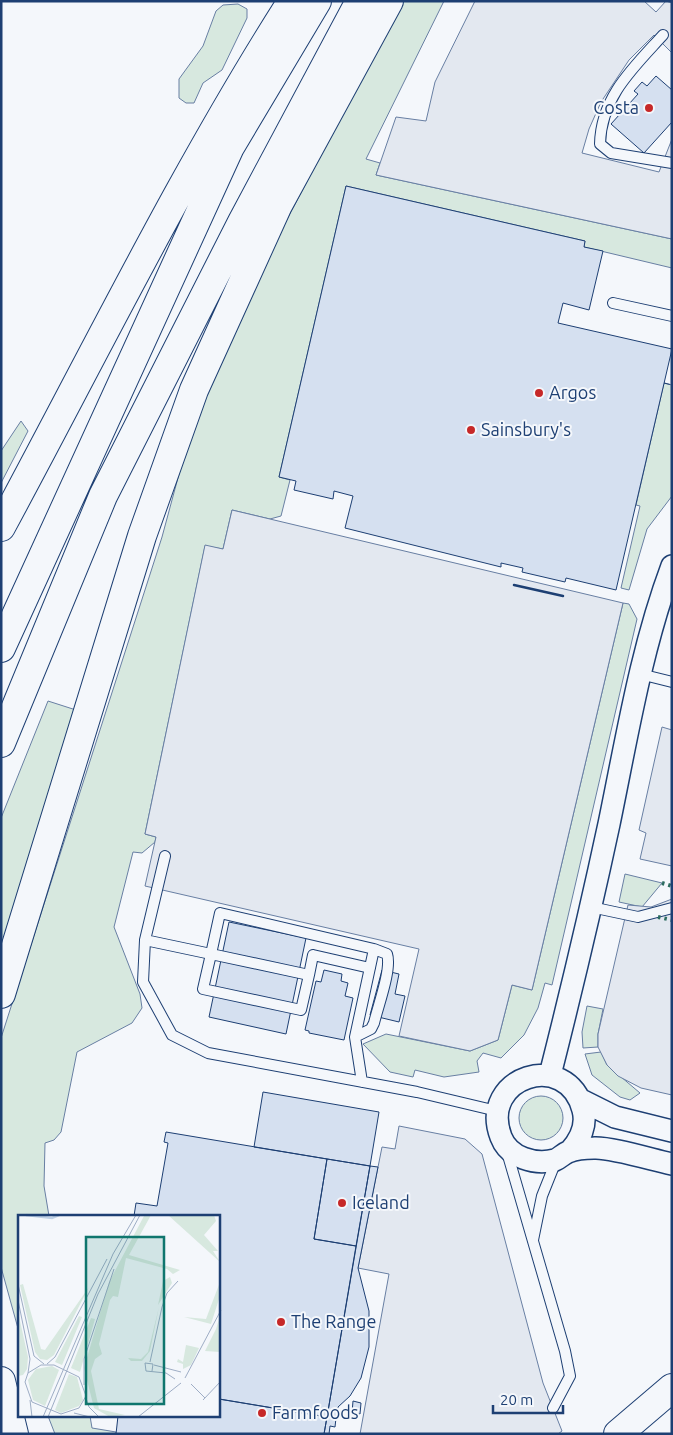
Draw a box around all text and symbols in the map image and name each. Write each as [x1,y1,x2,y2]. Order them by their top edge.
place label: Costa [593,97,639,117]
marker: Costa [643,102,655,114]
place label: Argos [549,382,596,402]
marker: Argos [533,387,545,399]
place label: Sainsbury's [481,419,571,439]
marker: Sainsbury's [465,424,477,436]
place label: Iceland [352,1192,410,1212]
marker: Iceland [336,1197,348,1209]
inset map [18,1215,220,1418]
place label: The Range [291,1311,376,1331]
marker: The Range [275,1316,287,1328]
scale bar [493,1382,563,1414]
text: 20 m [500,1391,533,1408]
place label: Farmfoods [272,1402,359,1422]
marker: Farmfoods [256,1407,268,1419]

